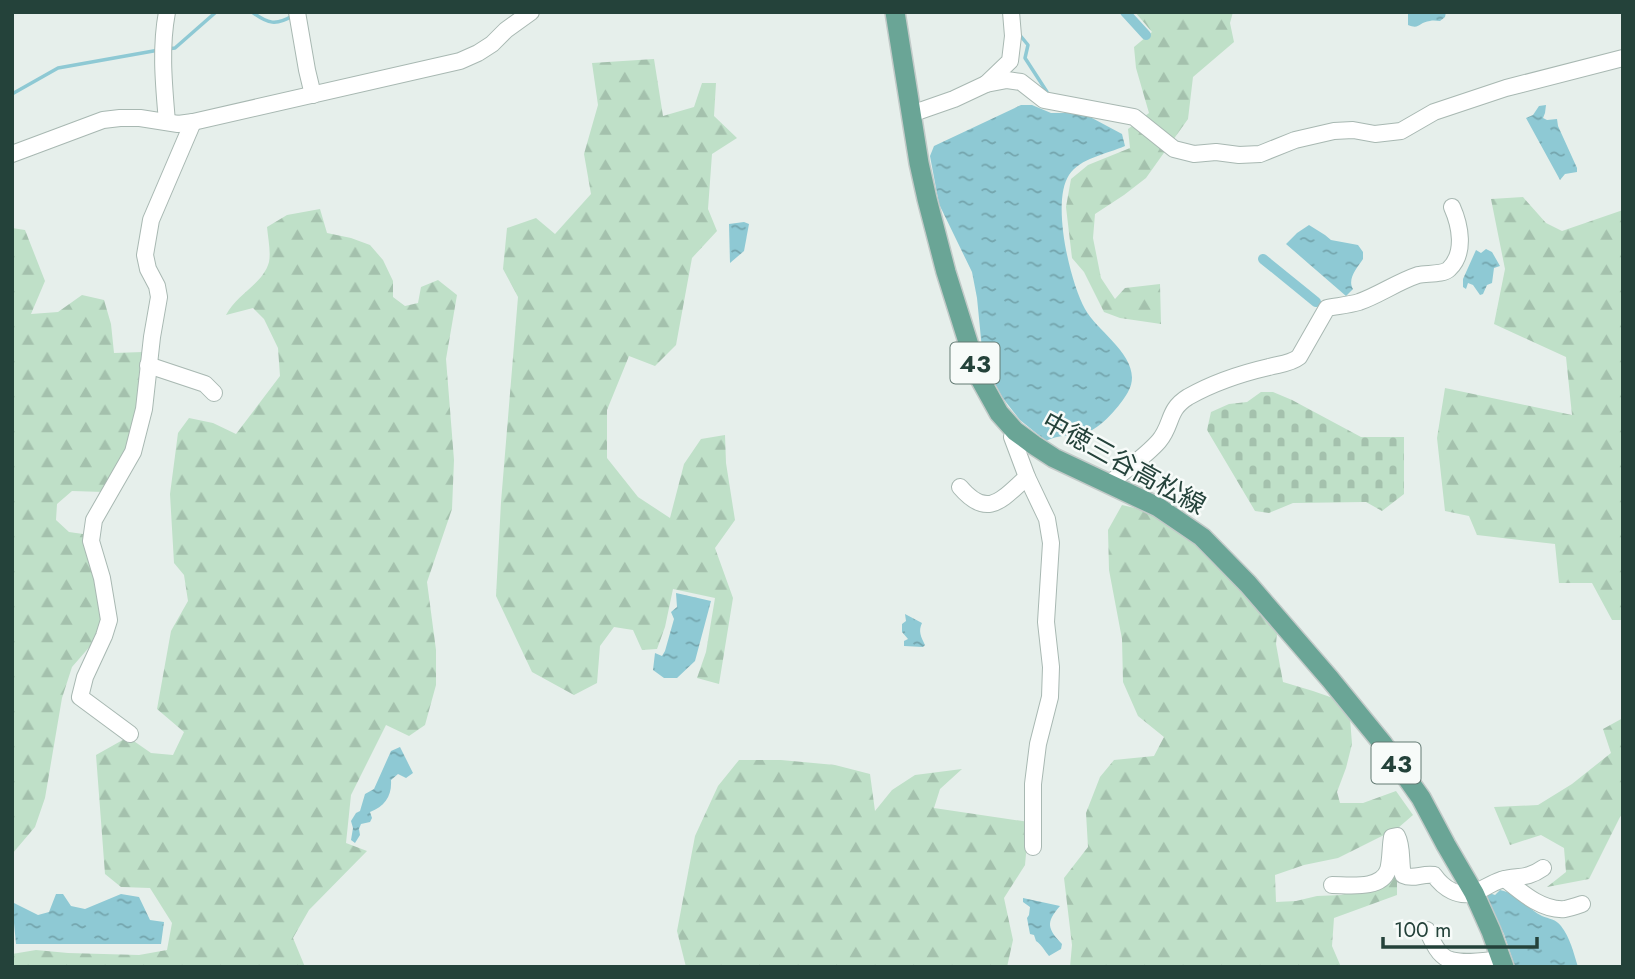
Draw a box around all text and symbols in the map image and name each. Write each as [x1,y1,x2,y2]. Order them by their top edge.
road number: 43 [950,342,1000,384]
street label: 中徳三谷高松線 [1035,402,1213,524]
road number: 43 [1372,742,1420,784]
scale bar [1383,906,1537,950]
text: 100 m [1394,915,1451,945]

